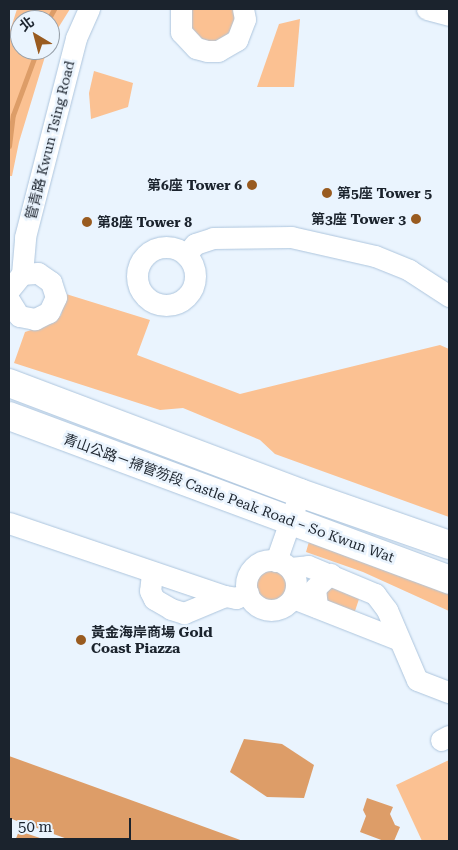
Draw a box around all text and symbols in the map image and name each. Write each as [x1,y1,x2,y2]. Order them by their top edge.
north arrow [10,10,60,60]
text: 北 [16,13,37,34]
street label: 管青路 Kwun Tsing Road [22,59,78,221]
place label: 第6座 Tower 6 [147,177,242,193]
marker: 第6座 Tower 6 [246,179,258,191]
place label: 第5座 Tower 5 [337,185,432,201]
marker: 第5座 Tower 5 [321,187,333,199]
place label: 第3座 Tower 3 [311,211,406,227]
marker: 第3座 Tower 3 [410,213,422,225]
place label: 第8座 Tower 8 [97,214,192,230]
marker: 第8座 Tower 8 [81,216,93,228]
street label: 青山公路－掃管笏段 Castle Peak Road – So Kwun Wat [61,430,397,566]
place label: 黃金海岸商場 Gold Coast Piazza [91,624,213,656]
marker: 黃金海岸商場 Gold Coast Piazza [75,634,87,646]
scale bar [12,808,134,840]
text: 50 m [18,818,52,836]

